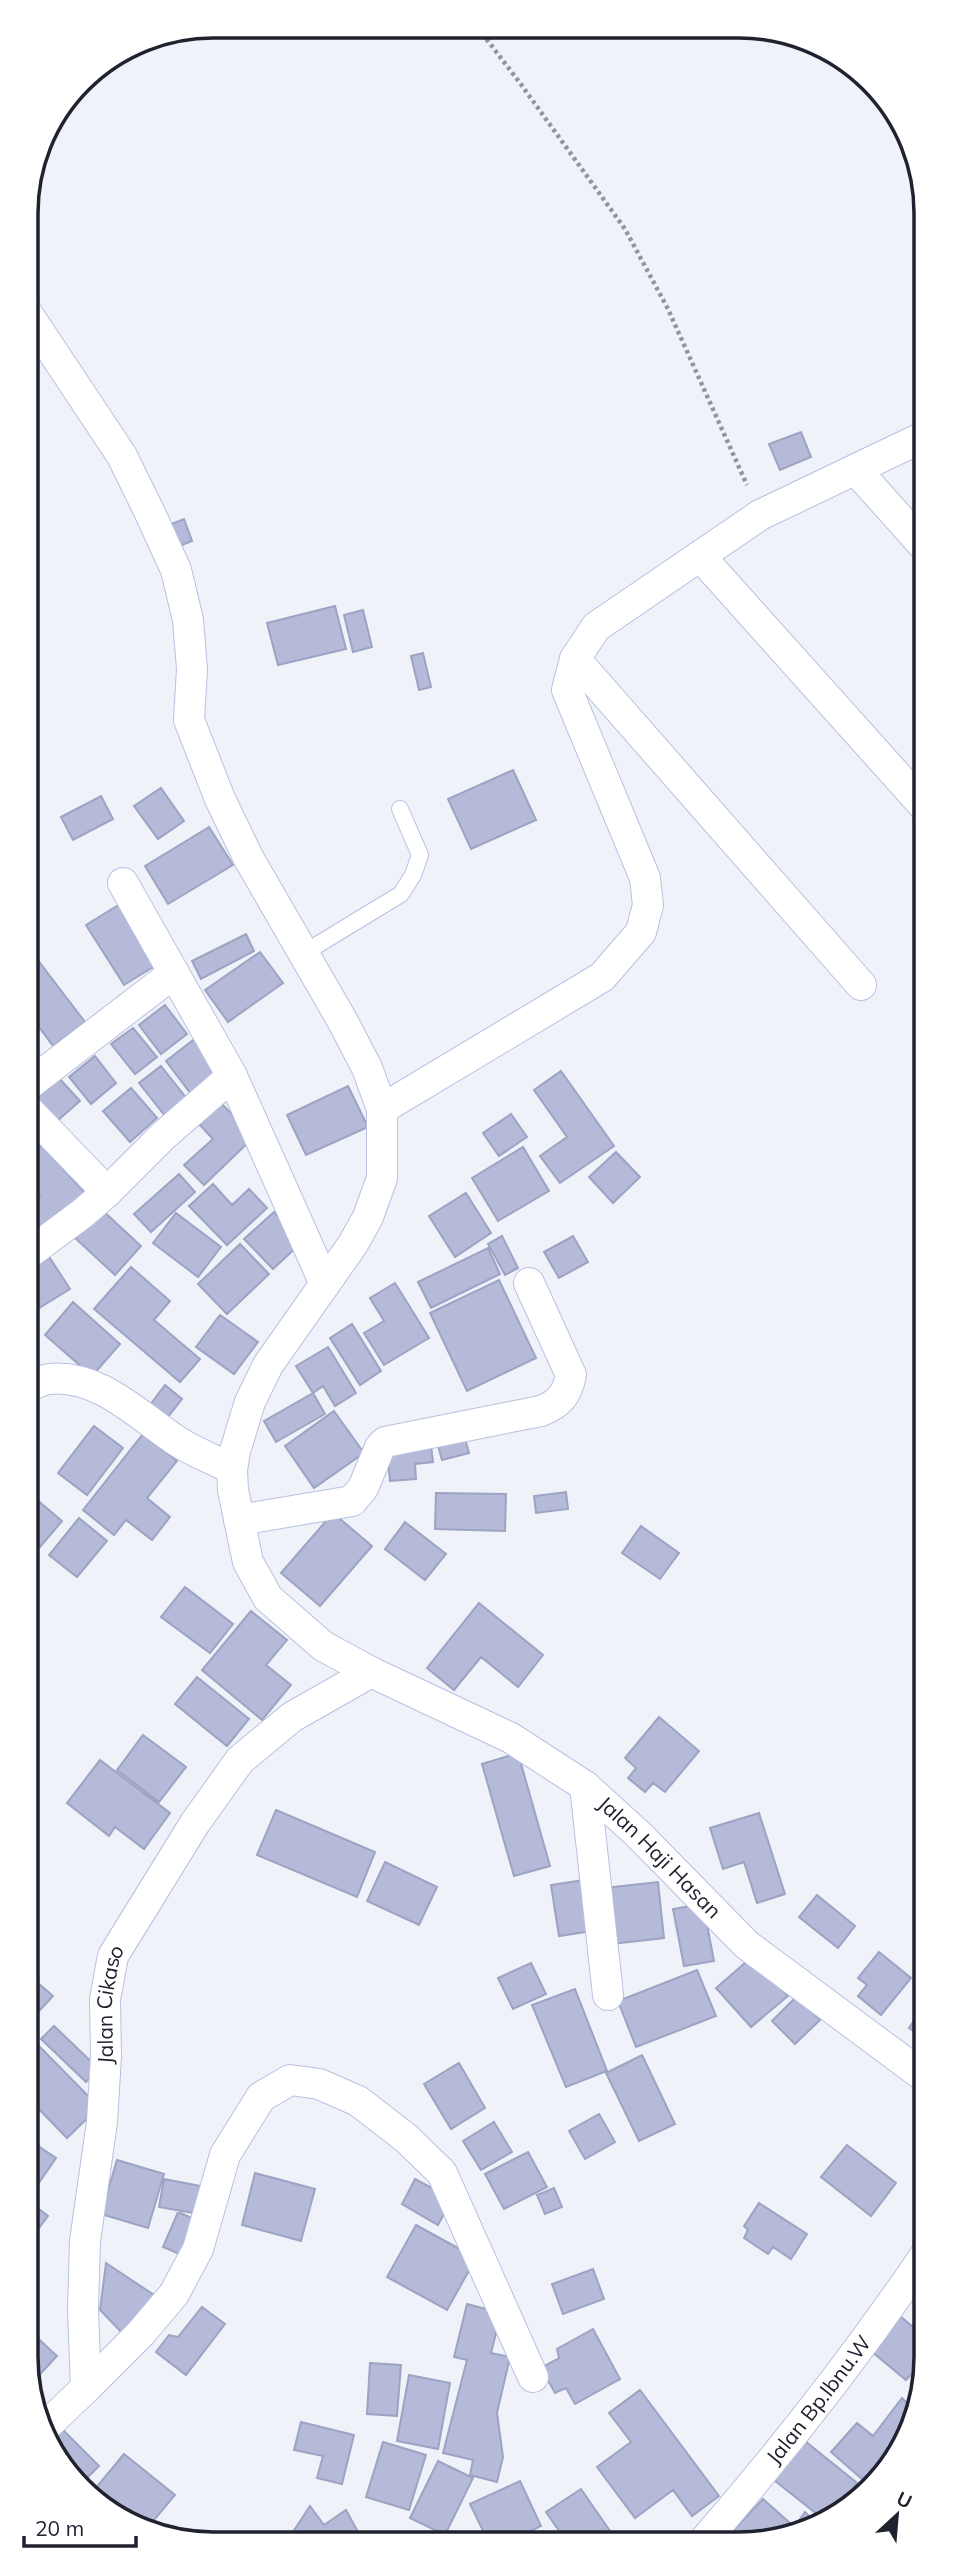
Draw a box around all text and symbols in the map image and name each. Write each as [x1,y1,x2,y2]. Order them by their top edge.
street label: Jalan Haji Hasan [593,1790,727,1923]
street label: Jalan Cikaso [91,1939,129,2065]
street label: Jalan Bp.Ibnu.W [760,2330,876,2469]
north arrow [862,2480,932,2550]
text: U [893,2486,916,2514]
scale bar [24,2504,136,2548]
text: 20 m [35,2515,84,2541]

